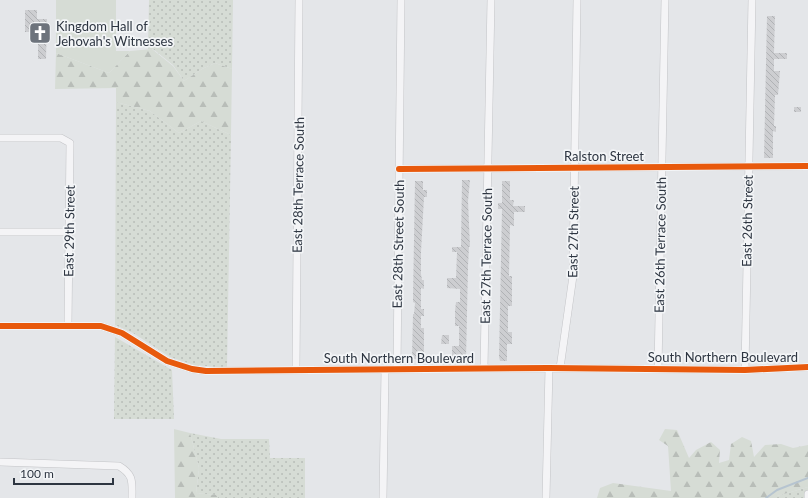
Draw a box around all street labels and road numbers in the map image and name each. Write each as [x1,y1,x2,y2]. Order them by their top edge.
street label: East 28th Terrace South [289,117,307,253]
street label: Ralston Street [564,148,644,164]
street label: East 26th Street [738,174,756,267]
street label: East 26th Terrace South [651,177,669,313]
street label: East 28th Street South [389,179,407,309]
street label: East 29th Street [60,184,78,277]
street label: East 27th Street [564,185,582,278]
street label: East 27th Terrace South [477,188,495,324]
street label: South Northern Boulevard [648,349,798,365]
street label: South Northern Boulevard [324,350,474,366]

